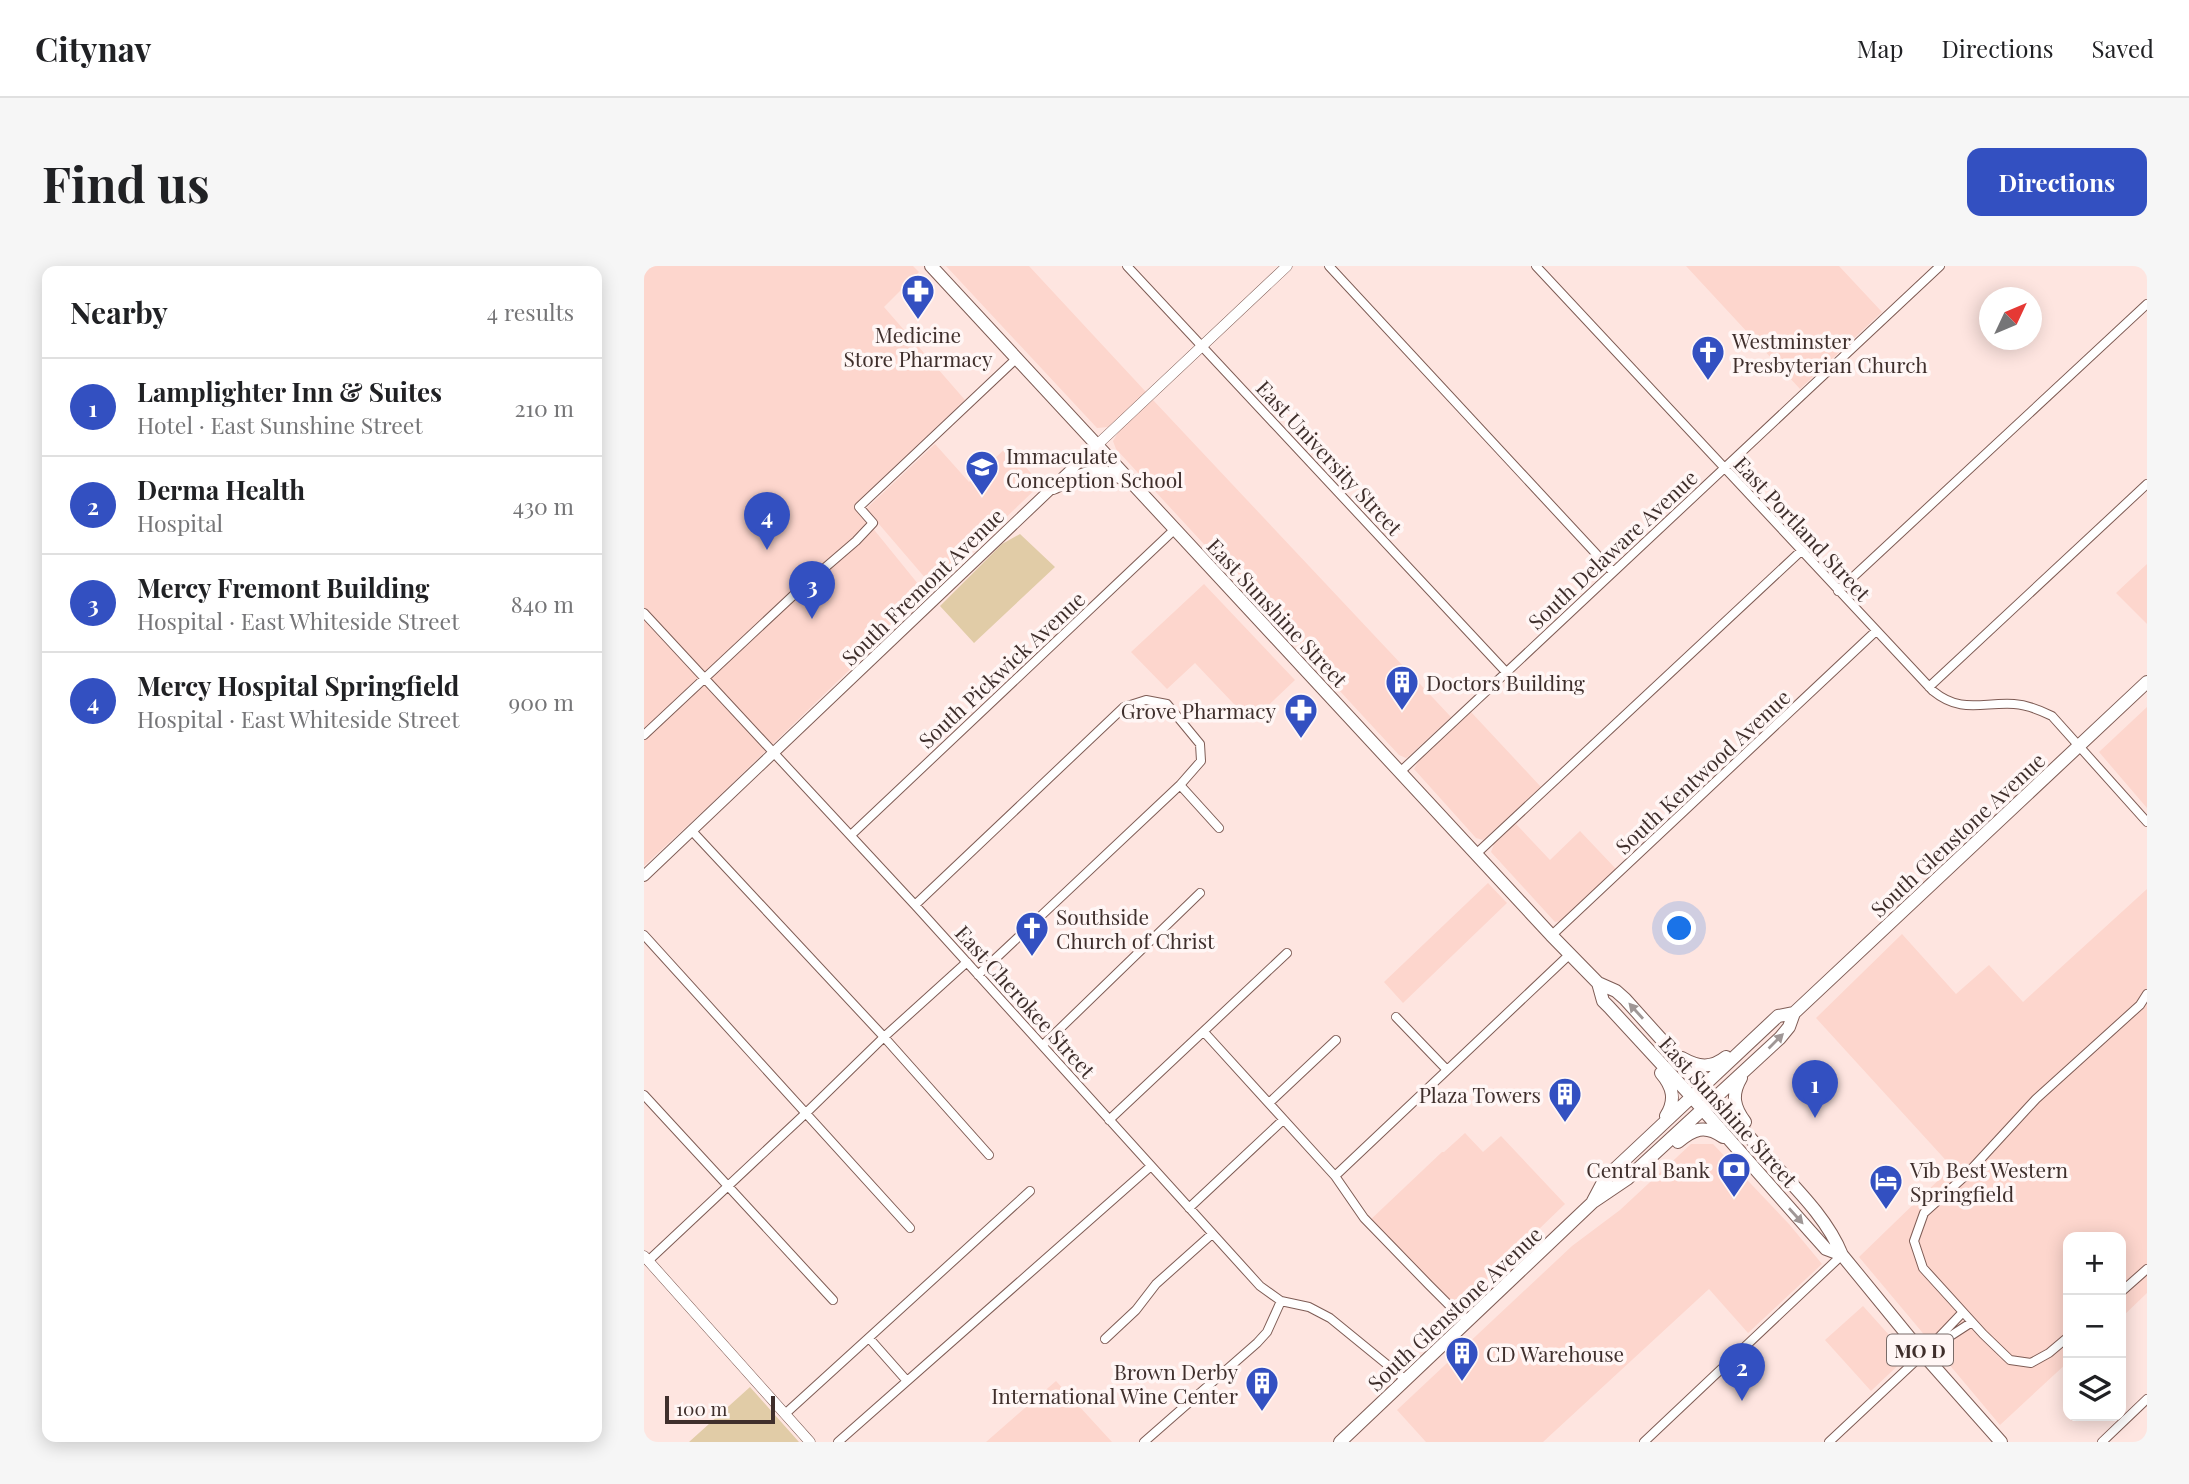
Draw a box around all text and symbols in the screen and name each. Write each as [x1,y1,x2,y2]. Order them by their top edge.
text: Citynav [35,26,151,70]
text: Map [1857,32,1903,64]
text: Directions [1941,32,2054,64]
text: Saved [2092,32,2154,64]
button: Directions [1967,148,2147,216]
text: Find us [42,150,210,215]
pharmacy icon: Medicine Store Pharmacy [899,272,937,321]
north arrow [1979,287,2042,350]
text: Nearby [70,292,168,332]
text: 4 results [487,296,574,327]
place label: Medicine Store Pharmacy [843,320,993,372]
place label: Westminster Presbyterian Church [1731,326,1928,378]
church icon: Westminster Presbyterian Church [1689,333,1727,382]
street label: East University Street [1251,373,1410,541]
text: Lamplighter Inn & Suites [137,374,442,409]
text: 1 [89,392,97,423]
text: 210 m [515,392,574,423]
text: Hotel · East Sunshine Street [137,409,423,440]
place label: Immaculate Conception School [1006,441,1183,493]
school or university icon: Immaculate Conception School [963,448,1001,497]
street label: East Portland Street [1729,450,1878,607]
street label: South Delaware Avenue [1521,463,1703,635]
text: Derma Health [137,472,305,507]
text: 2 [87,490,99,521]
text: 430 m [513,490,574,521]
pin: 4 [744,492,790,550]
street label: South Fremont Avenue [835,501,1009,671]
text: Hospital [137,507,223,538]
street label: East Sunshine Street [1202,532,1355,693]
pin: 3 [789,561,835,619]
text: Mercy Fremont Building [137,570,429,605]
street label: South Pickwick Avenue [912,584,1090,754]
text: 3 [87,588,99,619]
text: 840 m [511,588,574,619]
text: Hospital · East Whiteside Street [137,605,459,636]
building icon: Doctors Building [1383,663,1421,712]
text: Mercy Hospital Springfield [137,668,459,703]
place label: Doctors Building [1426,668,1585,696]
street label: South Kentwood Avenue [1609,683,1795,859]
text: 4 [87,686,99,717]
text: 900 m [509,686,574,717]
pharmacy icon: Grove Pharmacy [1282,691,1320,740]
place label: Grove Pharmacy [1121,696,1276,724]
text: Hospital · East Whiteside Street [137,703,459,734]
street label: South Glenstone Avenue [1864,746,2050,922]
place label: Southside Church of Christ [1056,902,1215,954]
church icon: Southside Church of Christ [1013,909,1051,958]
your location [1662,911,1696,945]
street label: East Cherokee Street [950,919,1102,1084]
one-way arrow [1628,1003,1644,1020]
street label: East Sunshine Street [1654,1030,1805,1193]
one-way arrow [1767,1033,1784,1050]
pin: 1 [1792,1060,1838,1118]
building icon: Plaza Towers [1546,1075,1584,1124]
place label: Plaza Towers [1419,1080,1541,1108]
bank icon: Central Bank [1715,1150,1753,1199]
place label: Central Bank [1586,1155,1710,1183]
place label: Vīb Best Western Springfield [1909,1155,2069,1207]
hotel icon: Vīb Best Western Springfield [1867,1162,1905,1211]
one-way arrow [1788,1207,1803,1224]
street label: South Glenstone Avenue [1361,1220,1547,1396]
map controls [2063,1232,2126,1421]
button: + [2063,1232,2126,1295]
button: − [2063,1295,2126,1358]
building icon: CD Warehouse [1443,1334,1481,1383]
road number: MO D [1887,1334,1953,1366]
place label: CD Warehouse [1486,1339,1624,1367]
pin: 2 [1719,1343,1765,1401]
place label: Brown Derby International Wine Center [991,1357,1239,1409]
button: layers [2063,1358,2126,1421]
building icon: Brown Derby International Wine Center [1243,1364,1281,1413]
scale bar [665,1393,775,1425]
text: 100 m [676,1395,727,1421]

